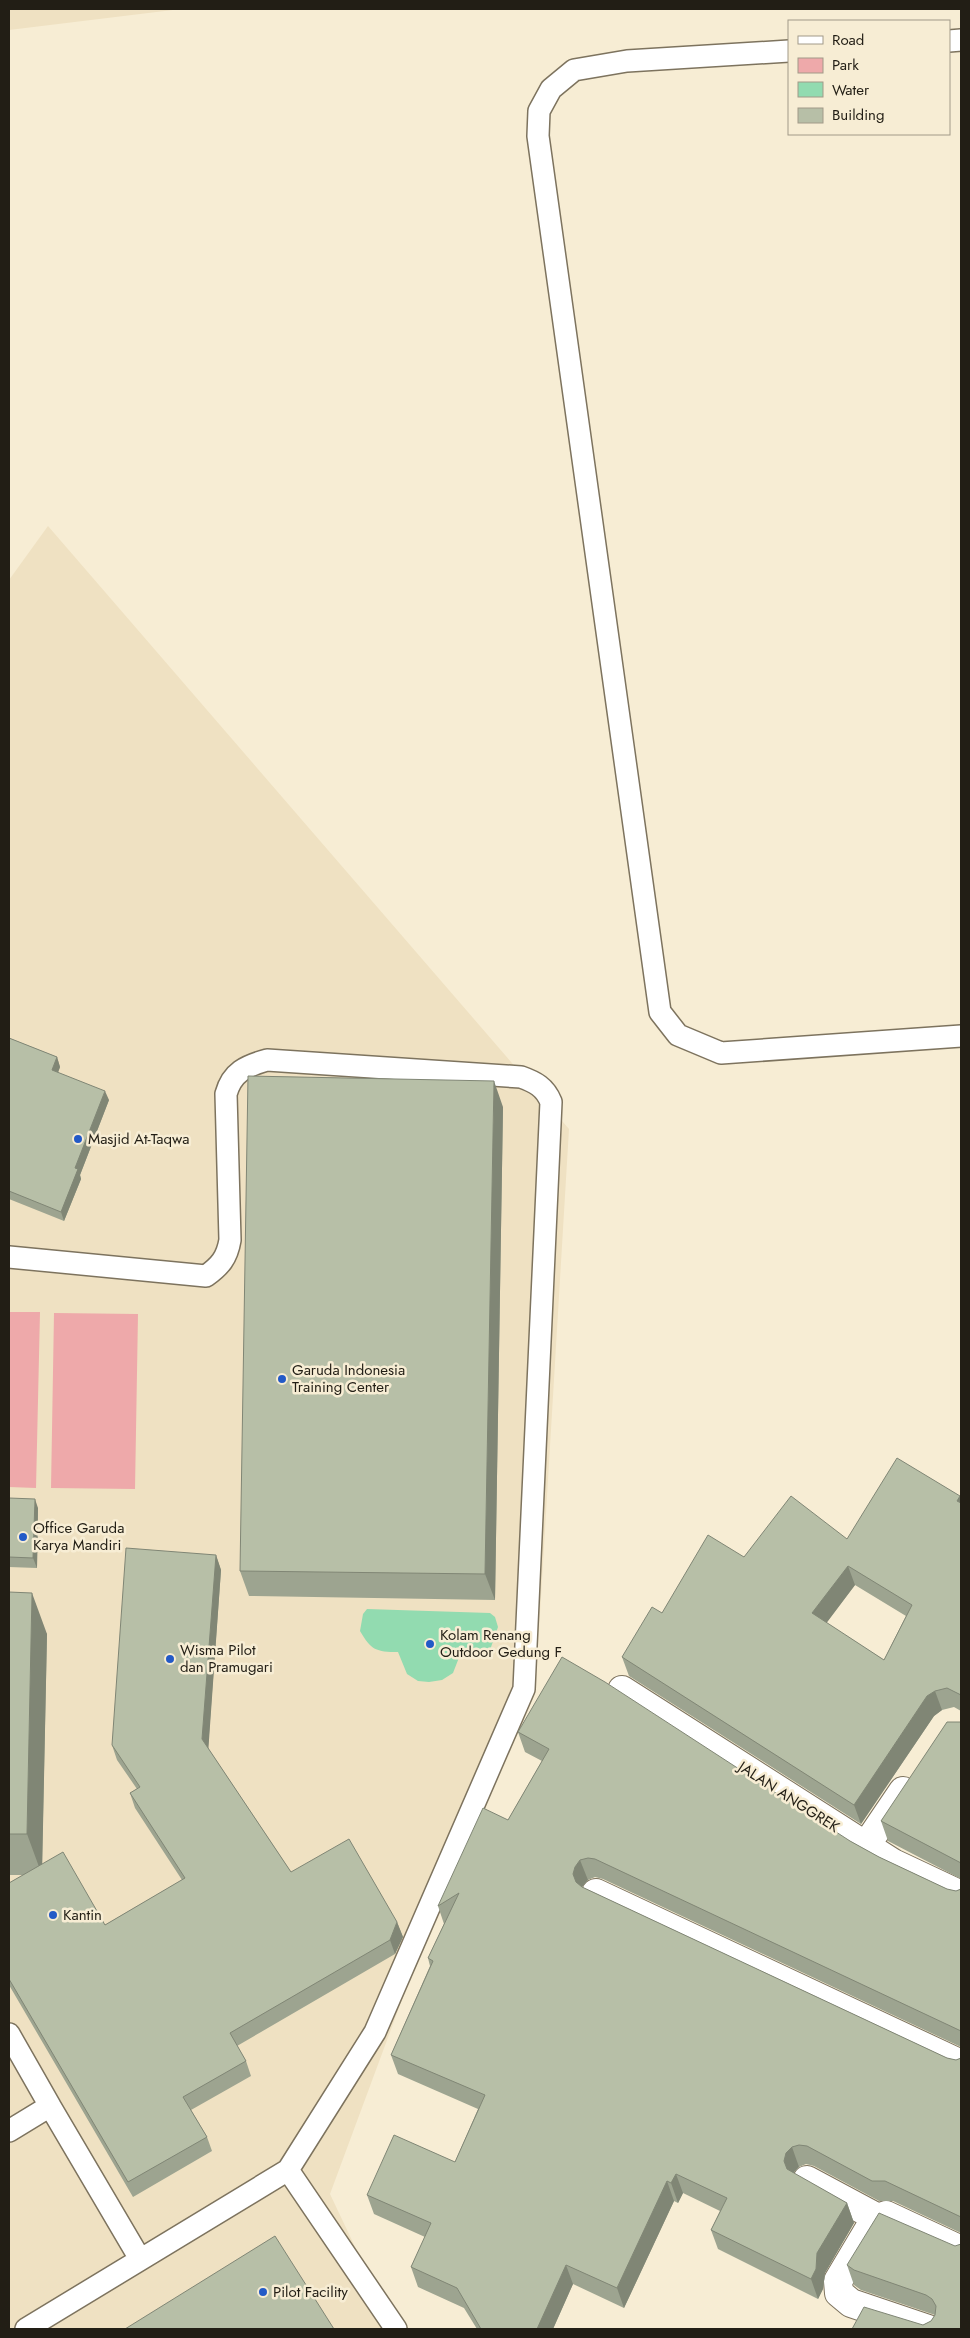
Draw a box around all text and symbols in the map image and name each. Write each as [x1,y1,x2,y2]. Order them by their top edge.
legend [788,20,950,135]
text: Road [832,29,864,51]
text: Park [832,54,859,76]
text: Water [832,79,870,101]
text: Building [832,104,884,126]
place label: Masjid At-Taqwa [88,1128,189,1150]
marker: Masjid At-Taqwa [72,1133,84,1145]
place label: Garuda Indonesia Training Center [292,1359,405,1398]
marker: Garuda Indonesia Training Center [276,1373,288,1385]
place label: Office Garuda Karya Mandiri [33,1517,124,1556]
marker: Office Garuda Karya Mandiri [17,1531,29,1543]
place label: Kolam Renang Outdoor Gedung F [440,1624,562,1663]
marker: Kolam Renang Outdoor Gedung F [424,1638,436,1650]
place label: Wisma Pilot dan Pramugari [180,1639,273,1678]
marker: Wisma Pilot dan Pramugari [164,1653,176,1665]
street label: JALAN ANGGREK [732,1755,844,1838]
place label: Kantin [63,1904,102,1926]
marker: Kantin [47,1909,59,1921]
place label: Pilot Facility [273,2281,348,2303]
marker: Pilot Facility [257,2286,269,2298]

